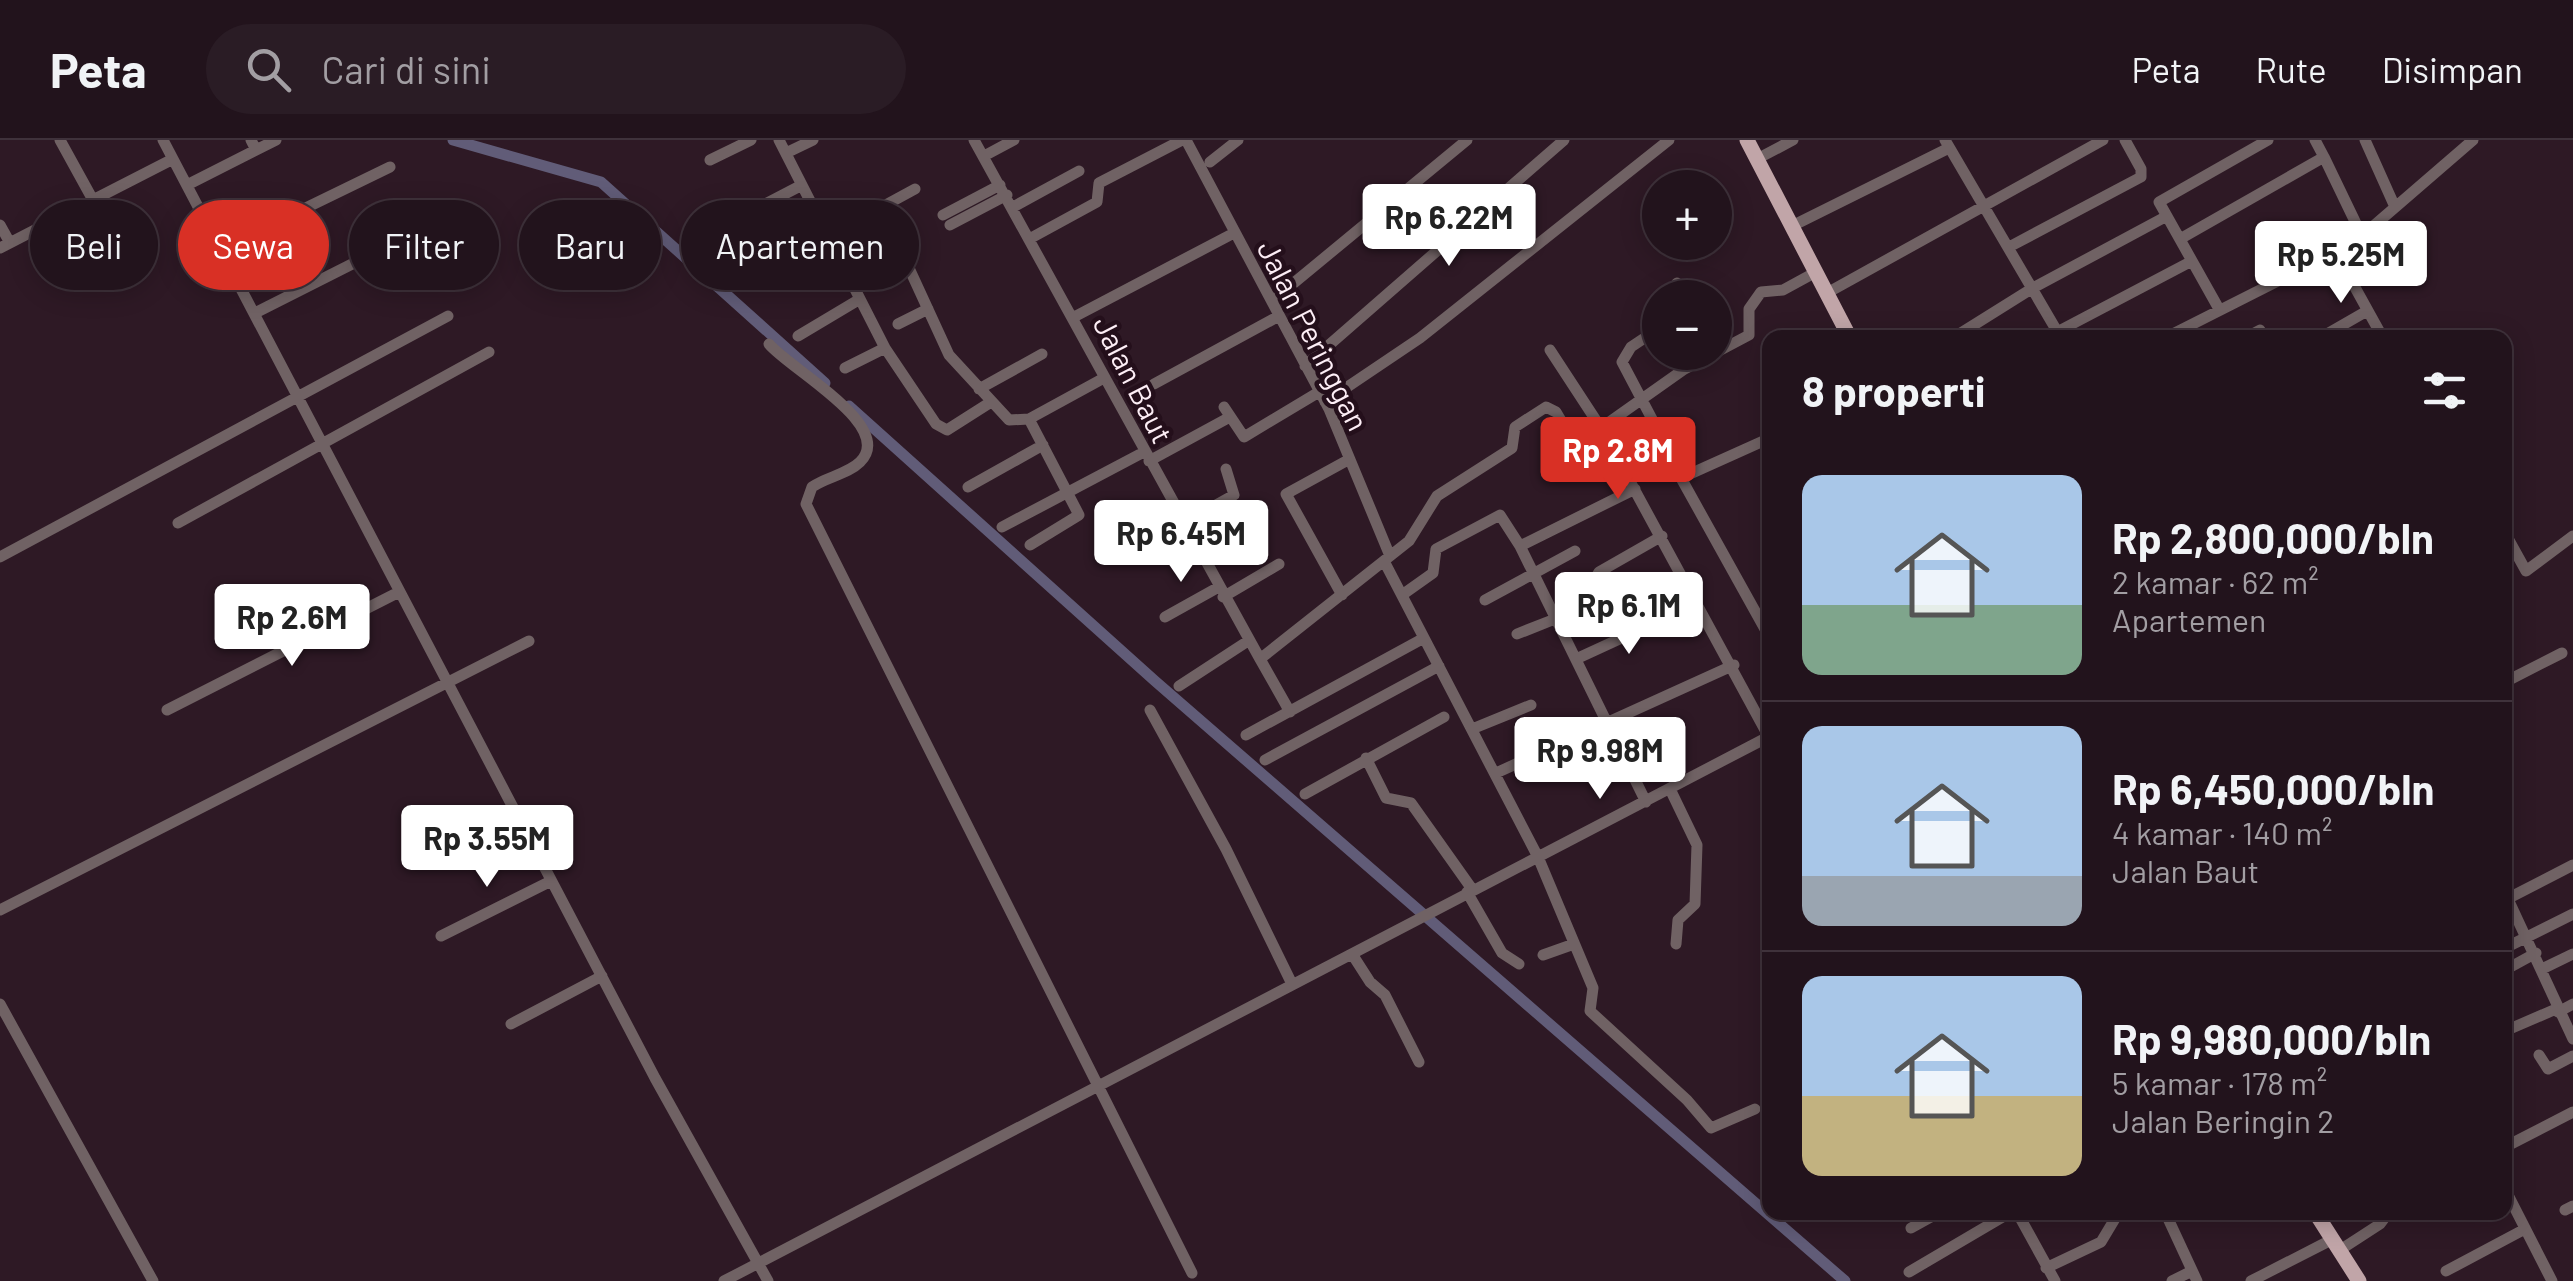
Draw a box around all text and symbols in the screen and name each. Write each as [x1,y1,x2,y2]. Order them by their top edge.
search box [206,24,906,114]
text: Peta [50,40,146,98]
icon: search [241,42,296,97]
text: Cari di sini [321,46,491,92]
text: Peta [2131,48,2201,90]
text: Rute [2256,48,2327,90]
text: Disimpan [2382,48,2523,90]
map controls [1642,170,1732,370]
button: + [1642,170,1732,260]
pin: Rp 6.22M [1346,184,1552,269]
text: Rp 6.22M [1385,197,1513,235]
chip: Beli [30,200,158,290]
chip: Sewa [178,200,329,290]
chip: Filter [349,200,499,290]
chip: Baru [519,200,661,290]
chip: Apartemen [681,200,919,290]
pin: Rp 5.25M [2238,221,2444,306]
street label: Jalan Peringgan [1251,234,1377,436]
text: Rp 5.25M [2277,234,2405,272]
button: − [1642,280,1732,370]
street label: Jalan Baut [1087,309,1181,449]
icon: filters [2417,363,2472,418]
text: 8 properti [1802,365,1986,415]
pin: Rp 2.8M [1526,417,1710,502]
text: Rp 2.8M [1563,430,1673,468]
pin: Rp 6.45M [1078,500,1284,585]
text: Rp 2,800,000/bln [2112,512,2434,562]
text: Rp 6.45M [1116,513,1246,551]
icon: home [1882,515,2002,635]
text: 2 kamar · 62 m² [2112,562,2319,600]
pin: Rp 6.1M [1537,572,1721,657]
pin: Rp 2.6M [200,584,384,669]
text: Rp 6.1M [1577,585,1681,623]
text: Rp 2.6M [237,597,347,635]
text: Apartemen [2112,600,2266,638]
pin: Rp 9.98M [1497,717,1703,802]
text: Rp 9.98M [1536,730,1664,768]
text: Rp 6,450,000/bln [2112,763,2434,813]
icon: home [1882,766,2002,886]
pin: Rp 3.55M [384,805,590,890]
text: 4 kamar · 140 m² [2112,813,2332,851]
text: Rp 3.55M [423,818,551,856]
text: Jalan Baut [2112,851,2259,889]
text: Rp 9,980,000/bln [2112,1013,2431,1063]
icon: home [1882,1016,2002,1136]
text: 5 kamar · 178 m² [2112,1063,2327,1101]
text: Jalan Beringin 2 [2112,1101,2334,1139]

